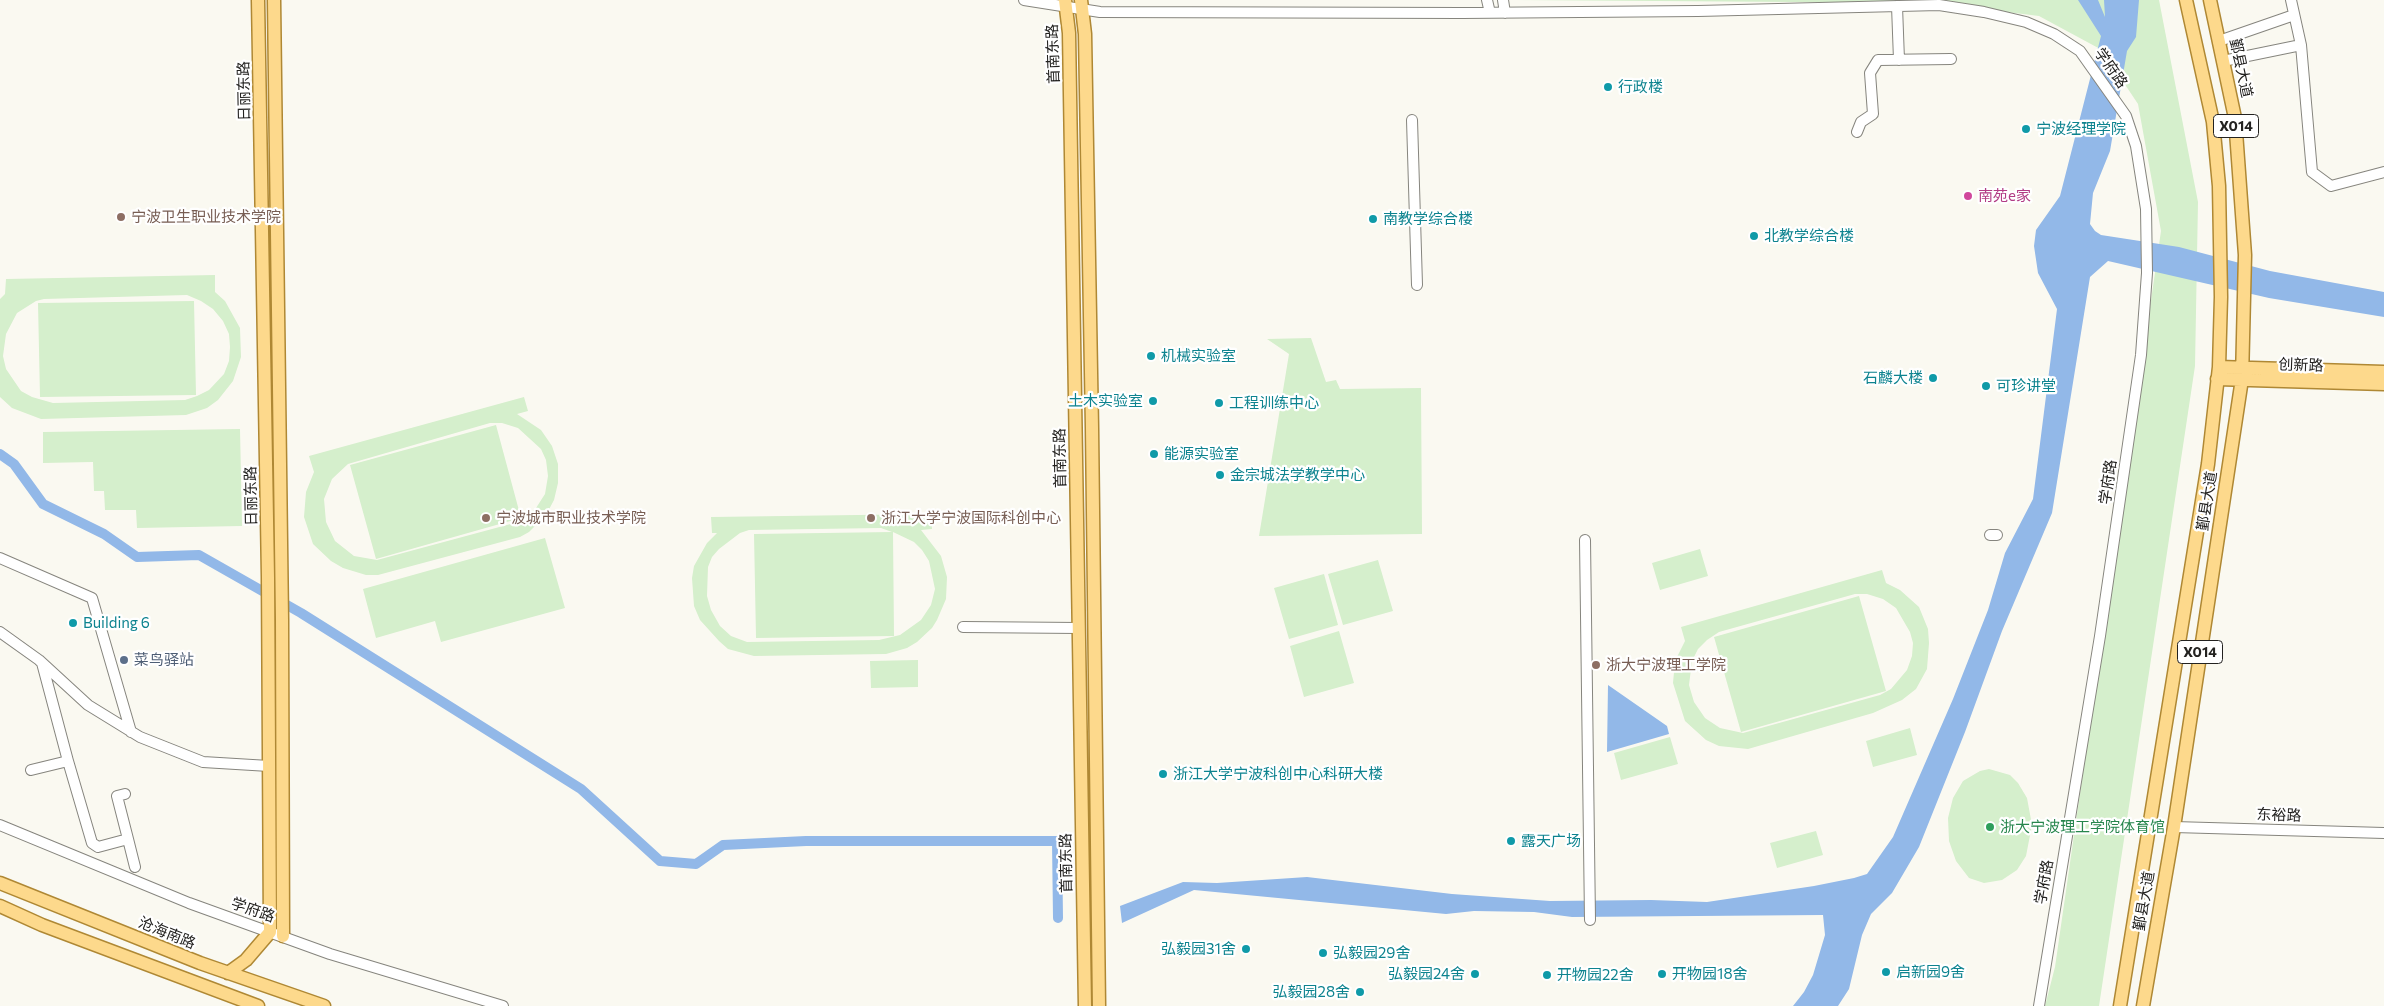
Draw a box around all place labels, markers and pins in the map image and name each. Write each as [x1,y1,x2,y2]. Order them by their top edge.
place label: 行政楼 [1618,78,1663,96]
marker: 行政楼 [1602,81,1614,93]
place label: 宁波经理学院 [2036,120,2126,138]
marker: 宁波经理学院 [2020,123,2032,135]
place label: 南苑e家 [1978,187,2031,205]
marker: 南苑e家 [1962,190,1974,202]
place label: 宁波卫生职业技术学院 [131,208,281,226]
place label: 南教学综合楼 [1383,210,1473,228]
marker: 宁波卫生职业技术学院 [115,211,127,223]
marker: 南教学综合楼 [1367,213,1379,225]
place label: 北教学综合楼 [1764,227,1854,245]
marker: 北教学综合楼 [1748,230,1760,242]
place label: 机械实验室 [1161,347,1236,365]
marker: 机械实验室 [1145,350,1157,362]
place label: 石麟大楼 [1863,369,1923,387]
marker: 石麟大楼 [1927,372,1939,384]
place label: 可珍讲堂 [1996,377,2056,395]
marker: 可珍讲堂 [1980,380,1992,392]
place label: 土木实验室 [1068,392,1143,410]
place label: 工程训练中心 [1229,394,1319,412]
marker: 土木实验室 [1147,395,1159,407]
marker: 工程训练中心 [1213,397,1225,409]
place label: 能源实验室 [1164,445,1239,463]
marker: 能源实验室 [1148,448,1160,460]
place label: 金宗城法学教学中心 [1230,466,1365,484]
marker: 金宗城法学教学中心 [1214,469,1226,481]
place label: 宁波城市职业技术学院 [496,509,646,527]
place label: 浙江大学宁波国际科创中心 [881,509,1061,527]
marker: 宁波城市职业技术学院 [480,512,492,524]
marker: 浙江大学宁波国际科创中心 [865,512,877,524]
place label: Building 6 [83,614,150,632]
marker: Building 6 [67,617,79,629]
place label: 菜鸟驿站 [134,651,194,669]
marker: 菜鸟驿站 [118,654,130,666]
place label: 浙大宁波理工学院 [1606,656,1726,674]
marker: 浙大宁波理工学院 [1590,659,1602,671]
place label: 浙江大学宁波科创中心科研大楼 [1173,765,1383,783]
marker: 浙江大学宁波科创中心科研大楼 [1157,768,1169,780]
place label: 浙大宁波理工学院体育馆 [2000,818,2165,836]
marker: 浙大宁波理工学院体育馆 [1984,821,1996,833]
place label: 露天广场 [1521,832,1581,850]
marker: 露天广场 [1505,835,1517,847]
place label: 弘毅园31舍 [1161,940,1236,958]
marker: 弘毅园31舍 [1240,943,1252,955]
place label: 弘毅园29舍 [1333,944,1410,962]
marker: 弘毅园29舍 [1317,947,1329,959]
place label: 启新园9舍 [1896,963,1965,981]
place label: 弘毅园24舍 [1388,965,1465,983]
place label: 开物园18舍 [1672,965,1748,983]
place label: 开物园22舍 [1557,966,1634,984]
marker: 启新园9舍 [1880,966,1892,978]
marker: 弘毅园24舍 [1469,968,1481,980]
marker: 开物园18舍 [1656,968,1668,980]
marker: 开物园22舍 [1541,969,1553,981]
place label: 弘毅园28舍 [1273,983,1350,1001]
marker: 弘毅园28舍 [1354,986,1366,998]

